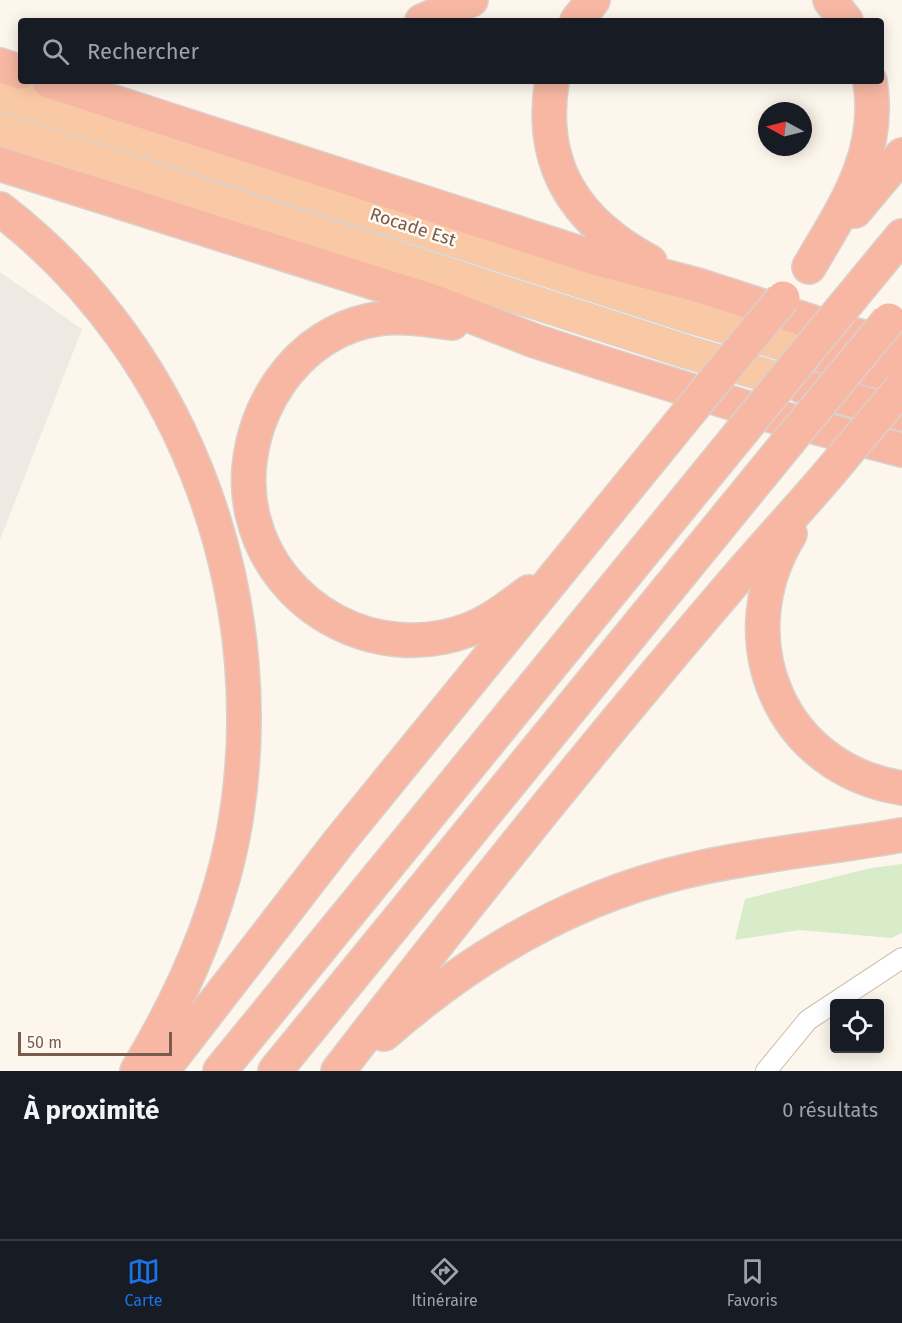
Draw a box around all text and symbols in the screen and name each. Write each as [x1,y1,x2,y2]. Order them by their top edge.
search box [18,18,884,84]
icon: search [39,35,72,68]
text: Rechercher [87,38,199,65]
north arrow [758,102,812,156]
street label: Rocade Est [367,203,459,251]
map controls [830,999,884,1053]
button: locate [830,999,884,1053]
scale bar [18,1029,172,1056]
text: 50 m [27,1033,62,1052]
text: À proximité [24,1095,159,1126]
text: 0 résultats [782,1098,878,1122]
tab: Carte [125,1255,162,1310]
tab: Itinéraire [411,1255,478,1310]
tab: Favoris [727,1255,777,1310]

